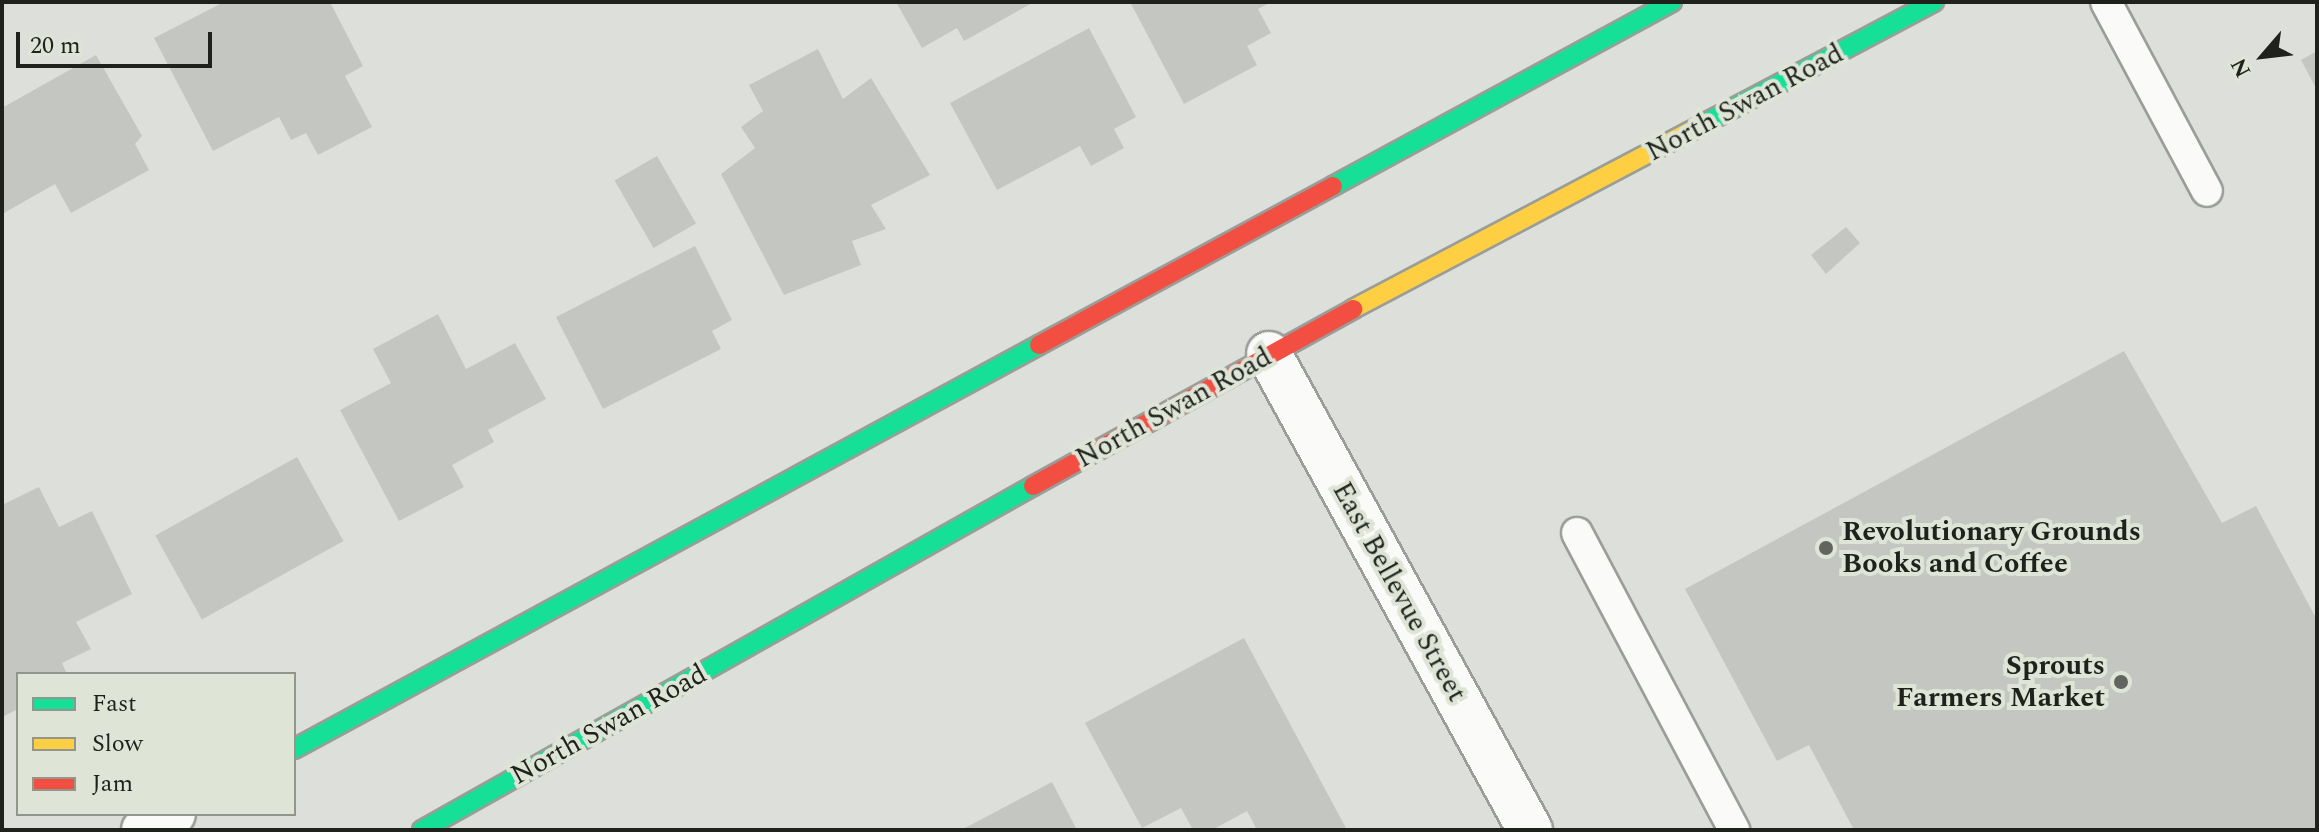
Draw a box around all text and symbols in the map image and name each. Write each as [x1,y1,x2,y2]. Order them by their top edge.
scale bar [20,16,216,66]
north arrow [2223,16,2303,96]
text: 20 m [30,28,81,64]
street label: North Swan Road [1641,37,1849,169]
text: N [2223,52,2260,83]
street label: North Swan Road [1070,340,1278,476]
street label: East Bellevue Street [1325,476,1473,708]
place label: Revolutionary Grounds Books and Coffee [1842,515,2141,581]
marker: Revolutionary Grounds Books and Coffee [1817,539,1835,557]
place label: Sprouts Farmers Market [1896,649,2105,715]
street label: North Swan Road [505,657,713,793]
legend [16,672,296,816]
marker: Sprouts Farmers Market [2112,673,2130,691]
text: Fast [92,686,137,722]
text: Slow [92,726,143,762]
text: Jam [92,766,133,802]

